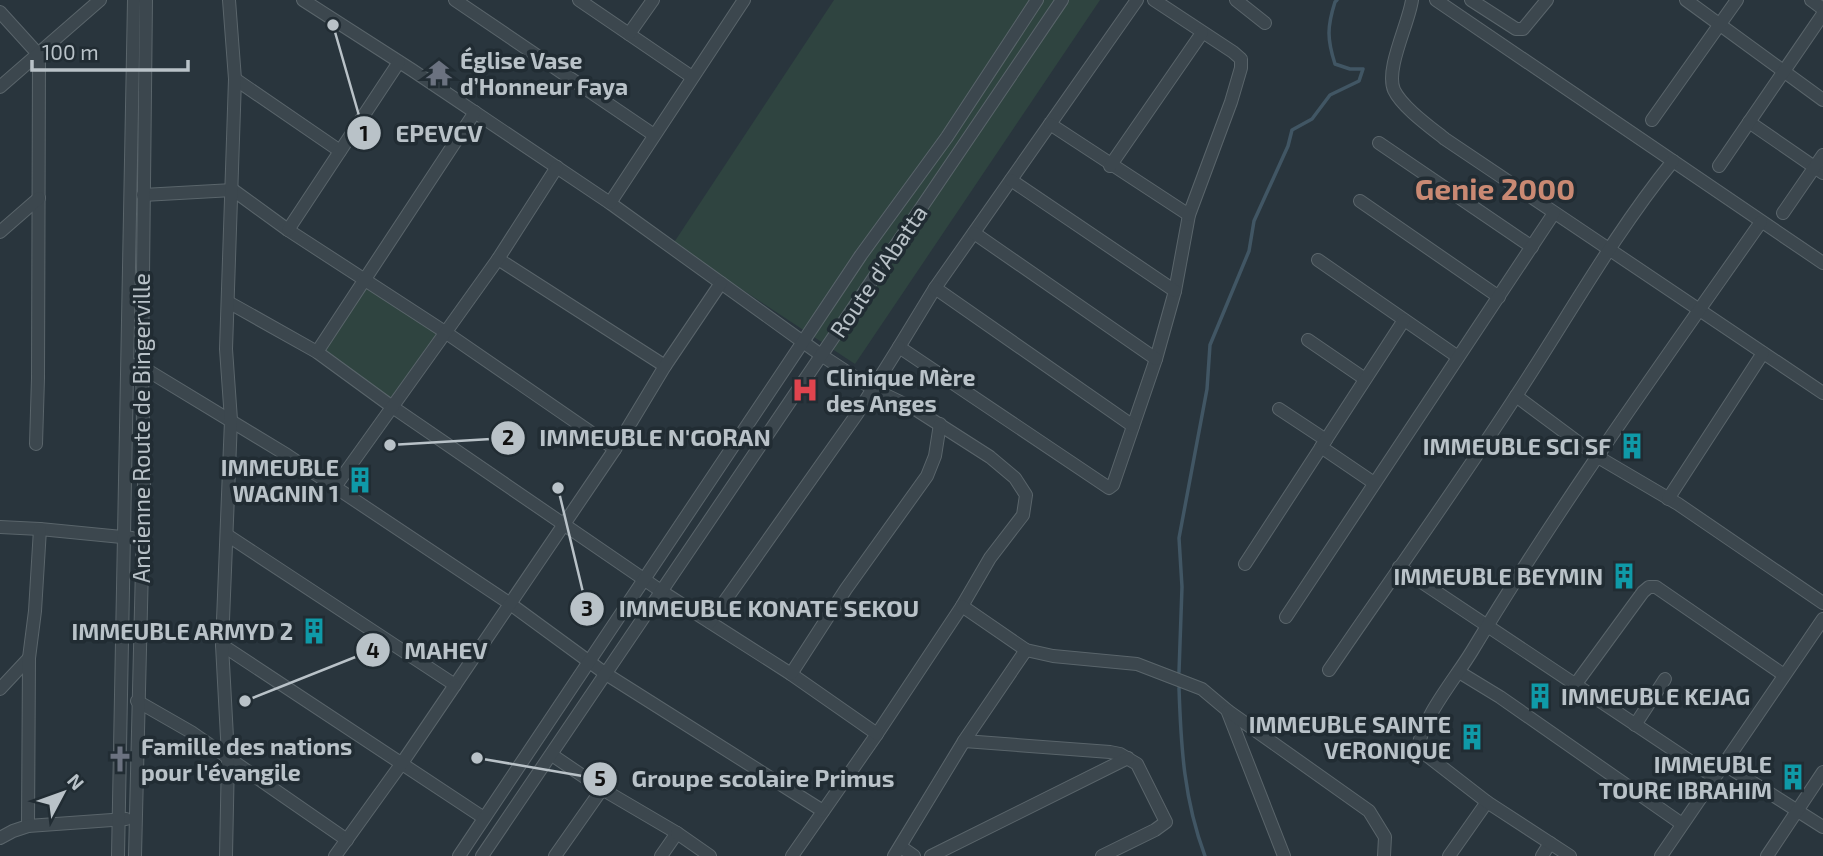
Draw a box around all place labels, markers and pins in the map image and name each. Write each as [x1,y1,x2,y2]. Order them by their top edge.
place label: Église Vase d’Honneur Faya [460,46,628,100]
temple icon: Église Vase d’Honneur Faya [424,58,454,88]
callout: EPEVCV [346,111,496,156]
place label: Clinique Mère des Anges [826,363,975,417]
hospital icon: Clinique Mère des Anges [790,375,820,405]
callout: IMMEUBLE N'GORAN [490,415,785,460]
building icon: IMMEUBLE SCI SF [1617,431,1647,461]
place label: IMMEUBLE SCI SF [1423,432,1611,460]
place label: IMMEUBLE WAGNIN 1 [221,453,339,507]
building icon: IMMEUBLE WAGNIN 1 [345,465,375,495]
building icon: IMMEUBLE BEYMIN [1609,561,1639,591]
place label: IMMEUBLE BEYMIN [1394,562,1603,590]
callout: IMMEUBLE KONATE SEKOU [570,586,933,631]
building icon: IMMEUBLE ARMYD 2 [299,616,329,646]
place label: IMMEUBLE ARMYD 2 [71,617,293,645]
callout: MAHEV [356,628,502,673]
building icon: IMMEUBLE KEJAG [1525,681,1555,711]
place label: IMMEUBLE KEJAG [1561,682,1750,710]
place label: IMMEUBLE SAINTE VERONIQUE [1249,710,1451,765]
building icon: IMMEUBLE SAINTE VERONIQUE [1457,722,1487,752]
place label: Famille des nations pour l'évangile [141,732,352,786]
church icon: Famille des nations pour l'évangile [105,744,135,774]
place label: IMMEUBLE TOURE IBRAHIM [1599,750,1772,804]
callout: Groupe scolaire Primus [582,756,908,801]
building icon: IMMEUBLE TOURE IBRAHIM [1778,762,1808,792]

